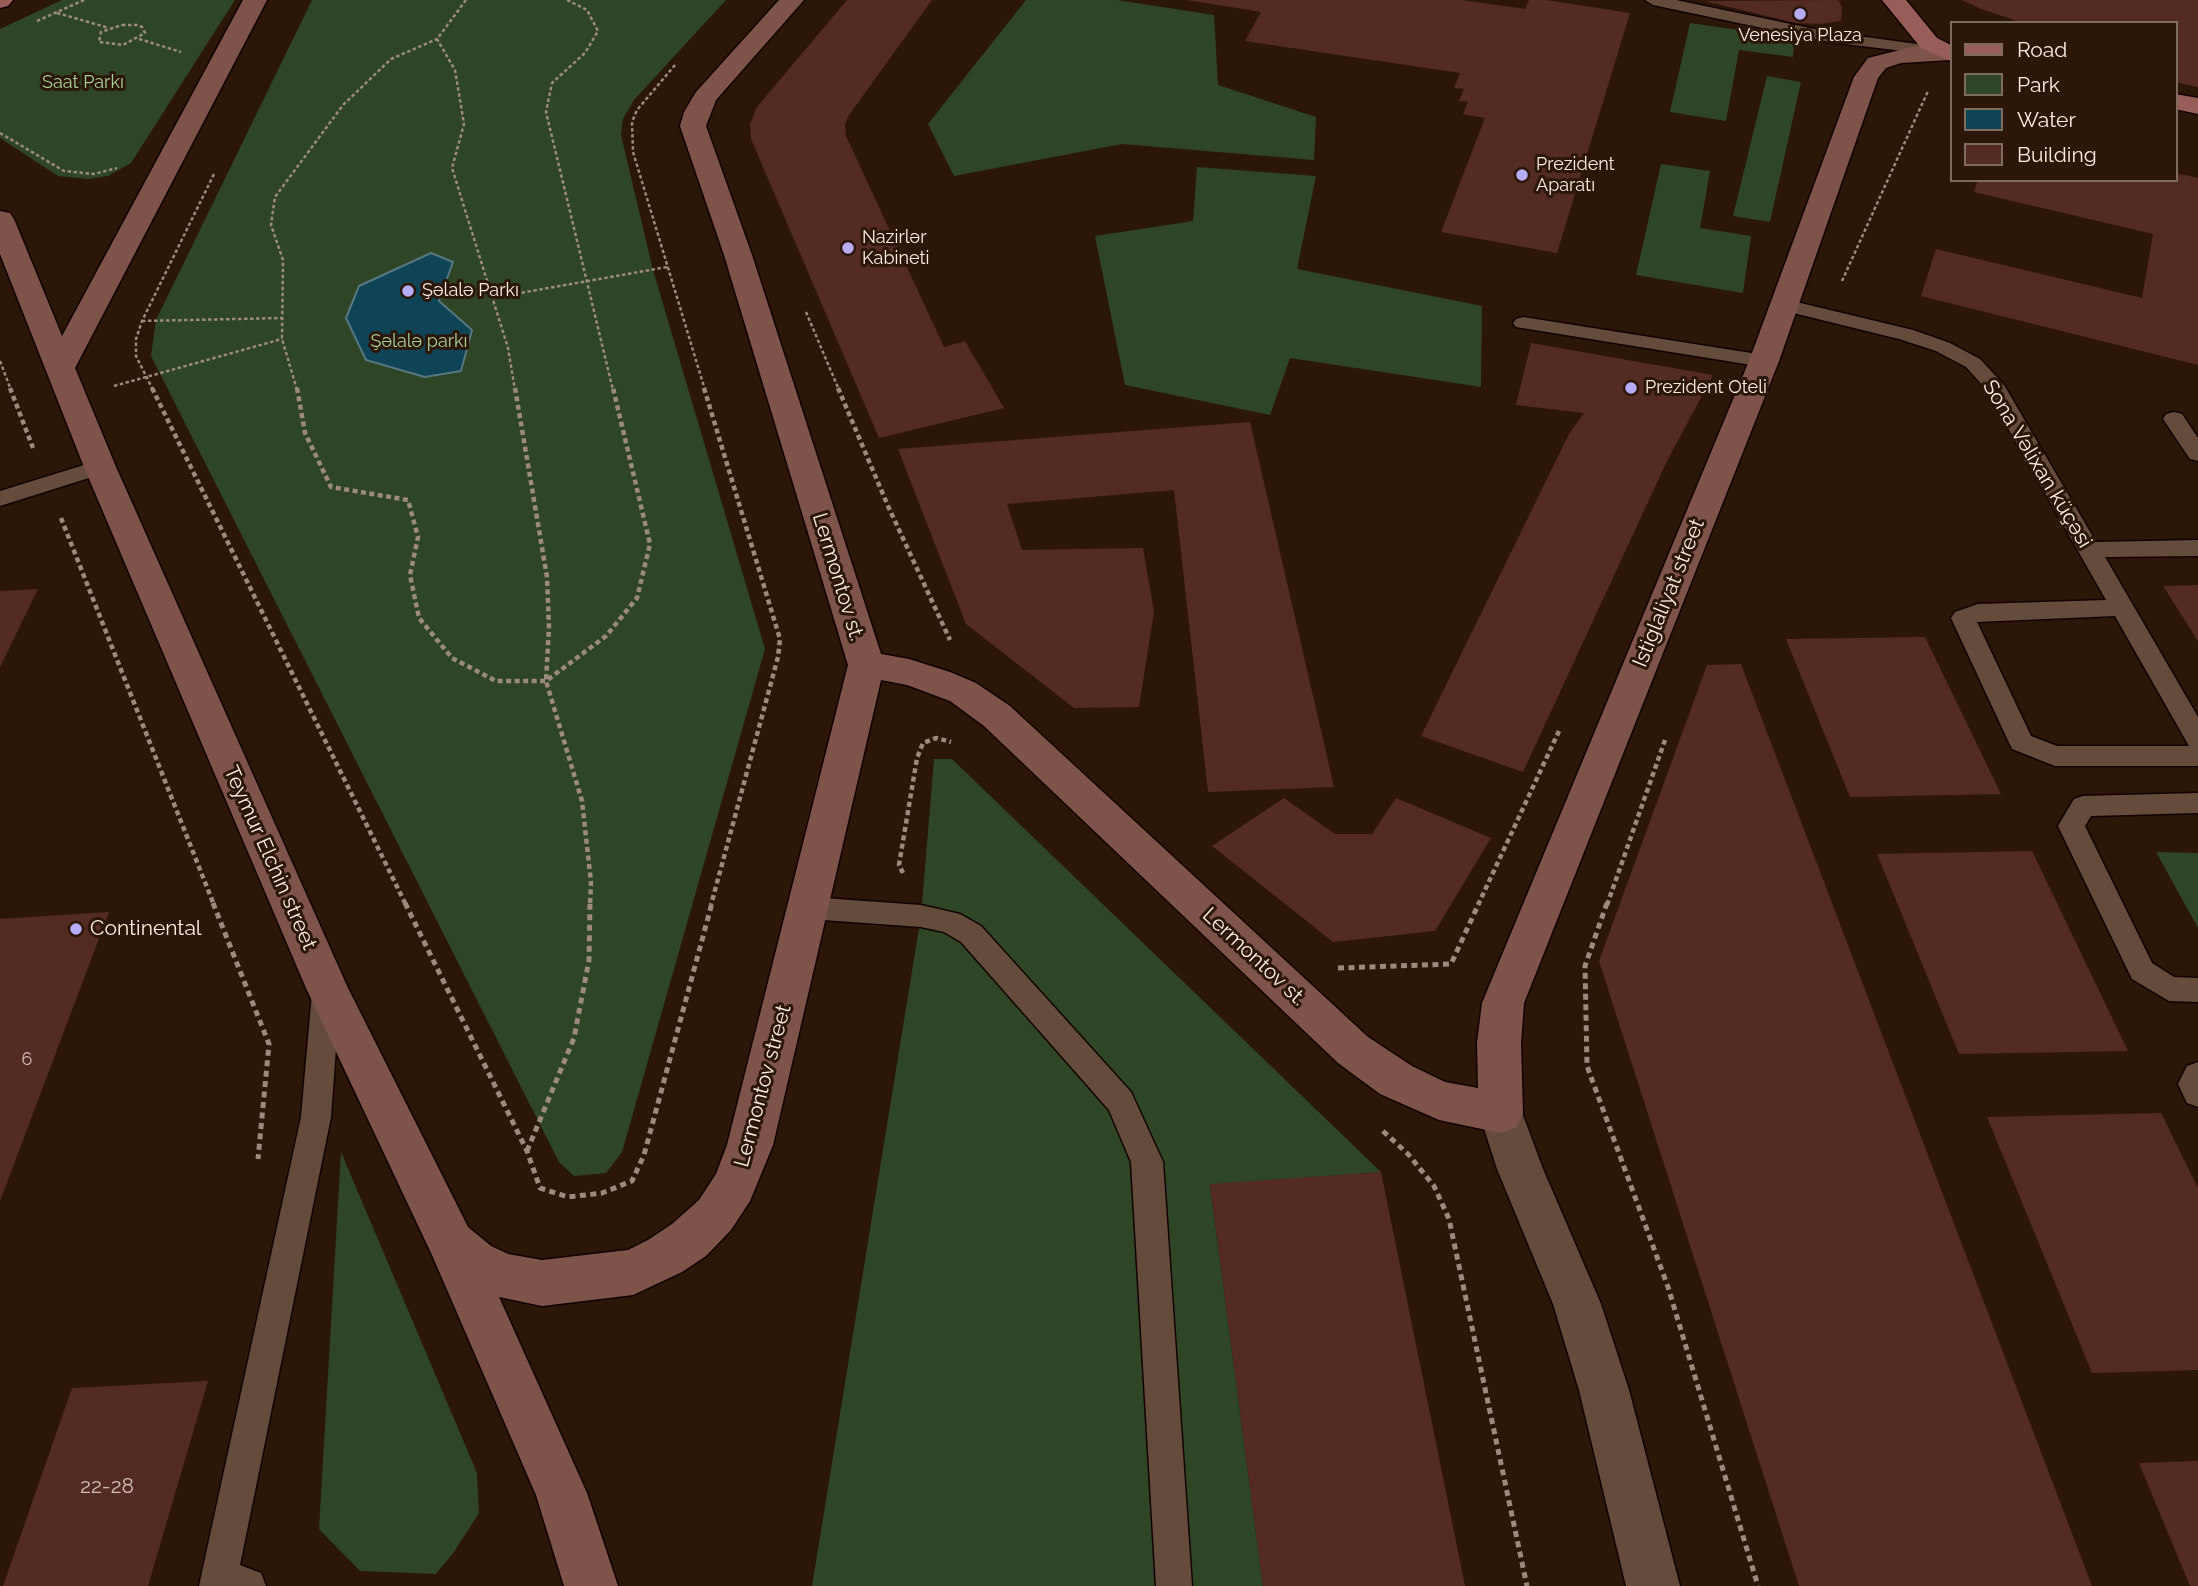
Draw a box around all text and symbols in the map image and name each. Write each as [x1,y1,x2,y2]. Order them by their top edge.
marker: Venesiya Plaza [1792,6,1808,22]
legend [1950,21,2177,182]
place label: Venesiya Plaza [1738,25,1862,47]
text: Road [2017,37,2067,62]
park label: Saat Parkı [42,72,124,94]
text: Park [2017,72,2060,97]
text: Water [2017,107,2076,132]
text: Building [2017,142,2097,167]
place label: Prezident Aparatı [1536,154,1615,196]
marker: Prezident Aparatı [1514,167,1530,183]
place label: Nazirlər Kabineti [862,227,929,270]
marker: Nazirlər Kabineti [840,240,856,256]
place label: Şəlalə Parkı [422,280,519,302]
marker: Şəlalə Parkı [400,283,416,299]
park label: Şəlalə parkı [371,331,467,353]
street label: Sona Vəlixan küçəsi [1977,375,2097,553]
place label: Prezident Oteli [1645,377,1767,399]
marker: Prezident Oteli [1623,380,1639,396]
street label: Lermontov st. [807,510,869,644]
street label: Istiglaliyat street [1628,515,1710,671]
street label: Teymur Elchin street [218,762,322,954]
street label: Lermontov st. [1197,903,1311,1011]
place label: Continental [90,916,202,942]
marker: Continental [68,921,84,937]
street label: Lermontov street [729,1002,797,1170]
house number: 6 [22,1049,32,1071]
house number: 22-28 [80,1474,134,1500]

